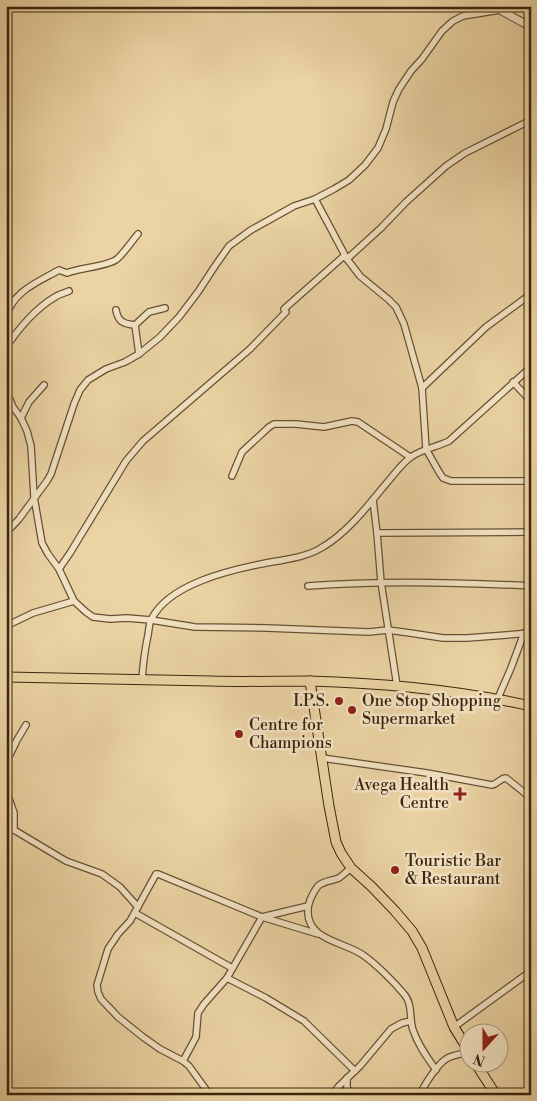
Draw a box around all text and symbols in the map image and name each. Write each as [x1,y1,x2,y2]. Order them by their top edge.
place label: I.P.S. [293,691,329,711]
place label: One Stop Shopping Supermarket [362,691,502,729]
marker: I.P.S. [333,695,345,707]
marker: One Stop Shopping Supermarket [346,704,358,716]
place label: Centre for Champions [249,715,332,753]
marker: Centre for Champions [233,728,245,740]
place label: Avega Health Centre [353,775,449,813]
marker: Avega Health Centre [453,787,467,801]
place label: Touristic Bar & Restaurant [405,851,501,889]
marker: Touristic Bar & Restaurant [389,864,401,876]
north arrow [460,1024,510,1074]
text: N [471,1049,488,1070]

